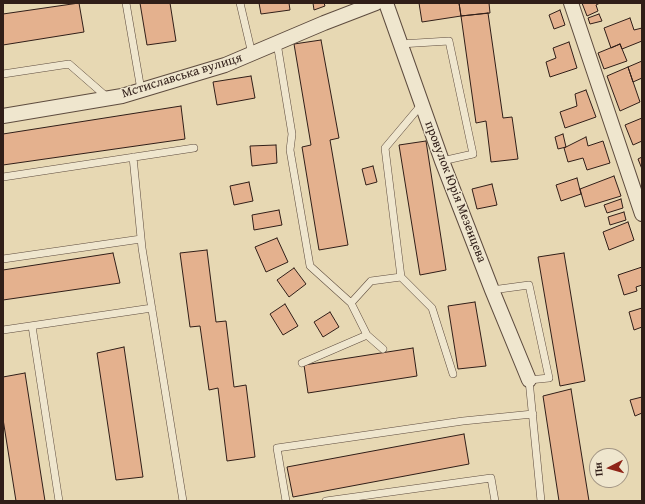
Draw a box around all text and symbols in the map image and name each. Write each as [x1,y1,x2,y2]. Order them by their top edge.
street label: Мстиславська вулиця [120,50,244,102]
street label: провулок Юрія Мезенцева [421,119,489,265]
north arrow [589,448,629,488]
text: Пн [589,461,607,477]

